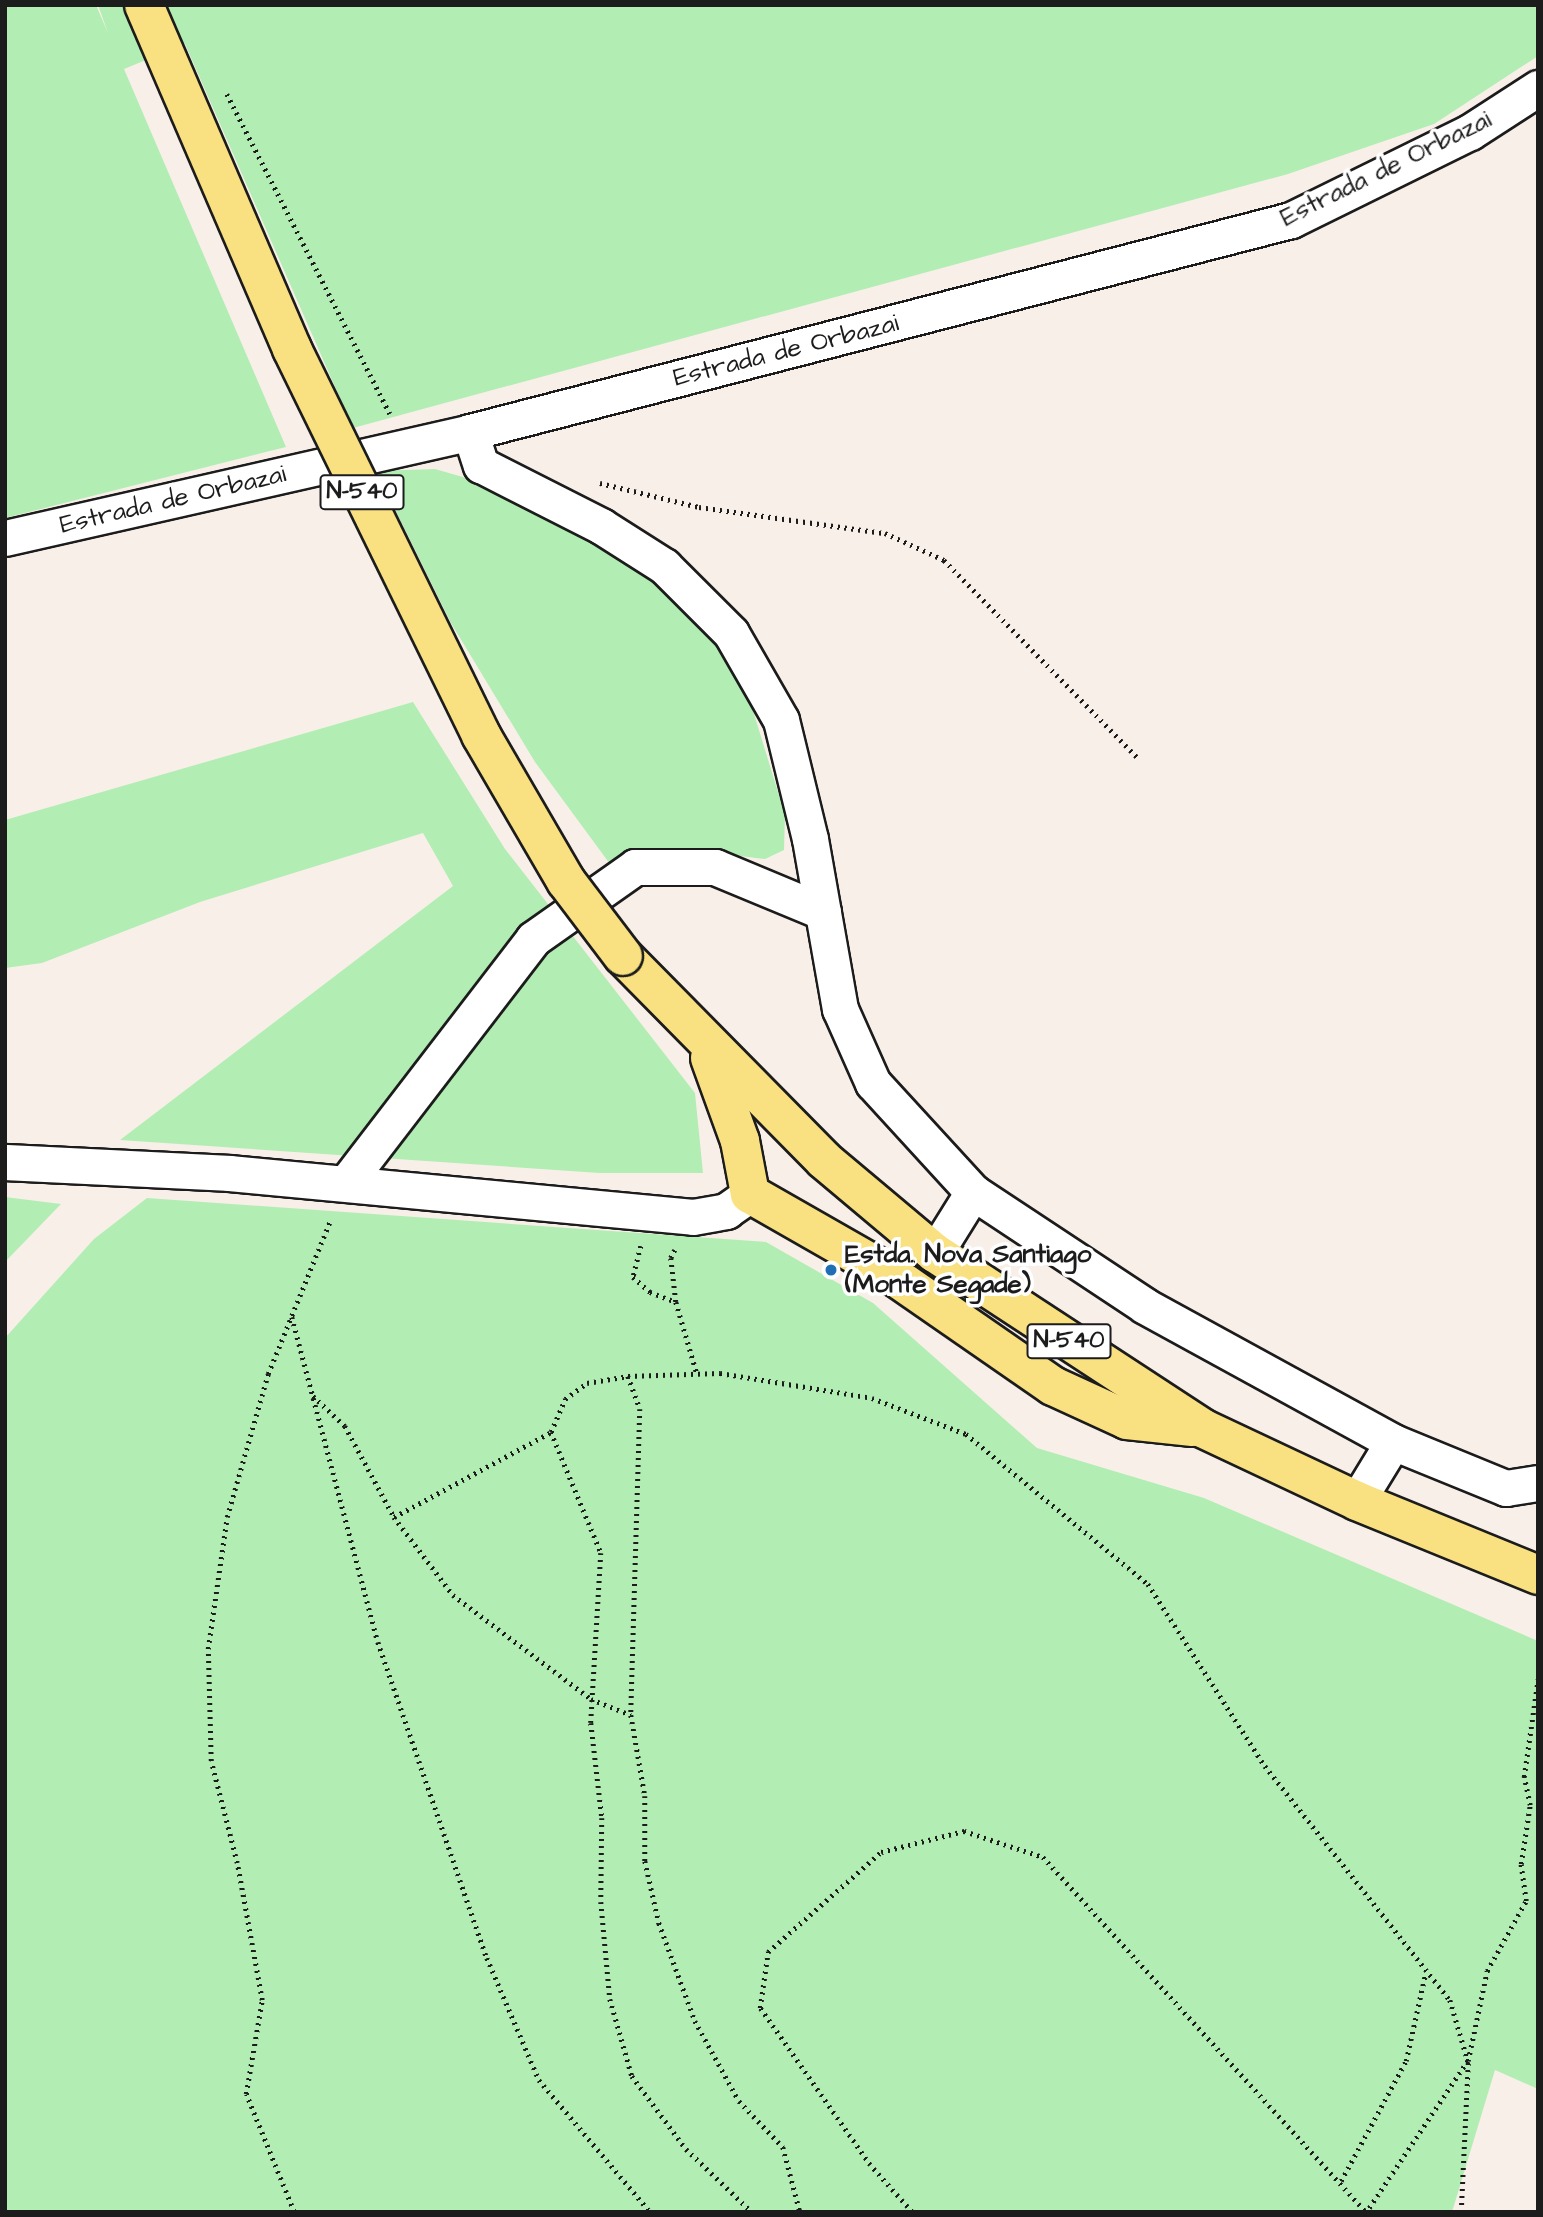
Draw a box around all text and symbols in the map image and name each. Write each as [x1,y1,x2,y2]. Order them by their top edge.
street label: Estrada de Orbazai [1275,104,1497,234]
street label: Estrada de Orbazai [670,308,902,394]
street label: Estrada de Orbazai [57,459,289,541]
road number: N-540 [318,472,406,512]
place label: Estda. Nova Santiago (Monte Segade) [845,1239,1091,1300]
marker: Estda. Nova Santiago (Monte Segade) [823,1262,839,1278]
road number: N-540 [1025,1321,1113,1362]

